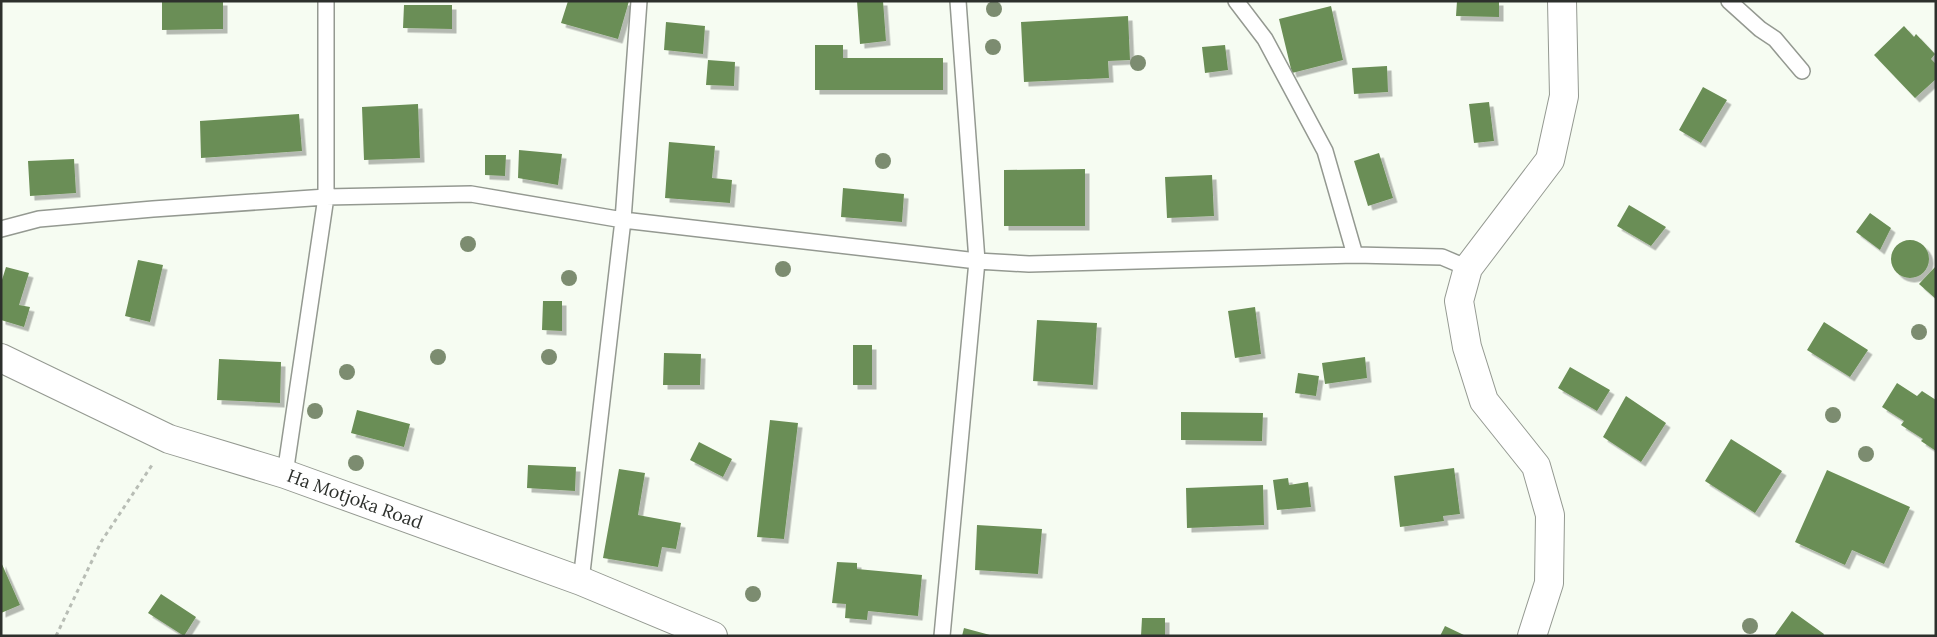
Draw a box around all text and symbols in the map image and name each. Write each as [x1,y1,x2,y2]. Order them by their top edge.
street label: Ha Motjoka Road [284,464,426,534]

